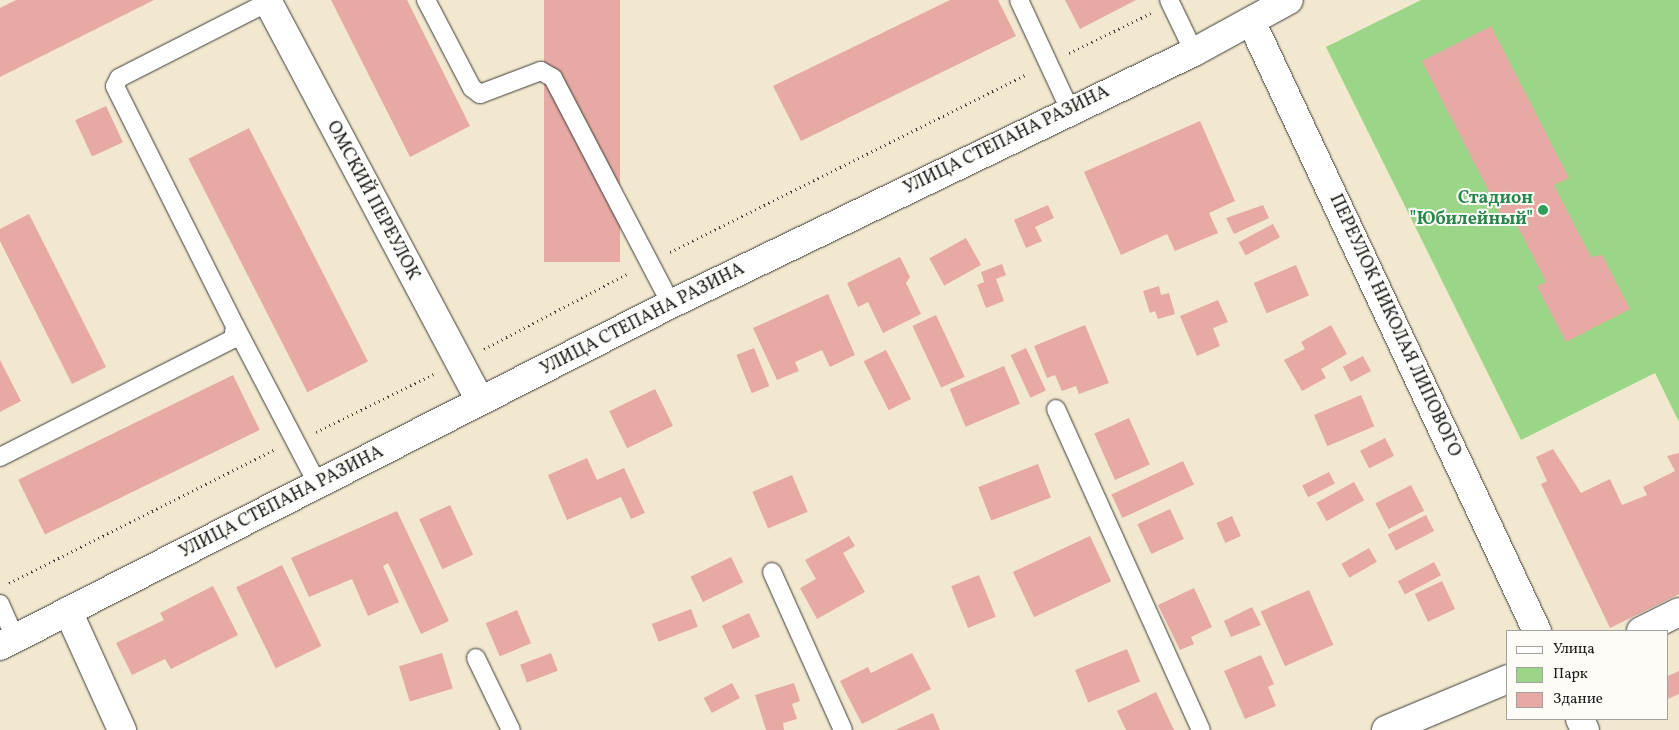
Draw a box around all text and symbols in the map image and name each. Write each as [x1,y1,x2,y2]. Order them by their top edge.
street label: УЛИЦА СТЕПАНА РАЗИНА [901,82,1113,200]
street label: ОМСКИЙ ПЕРЕУЛОК [321,118,423,284]
place label: Стадион "Юбилейный" [1410,189,1533,232]
street label: ПЕРЕУЛОК НИКОЛАЯ ЛИПОВОГО [1323,191,1465,461]
marker: Стадион "Юбилейный" [1537,204,1549,216]
street label: УЛИЦА СТЕПАНА РАЗИНА [537,259,749,381]
street label: УЛИЦА СТЕПАНА РАЗИНА [176,442,388,564]
legend [1506,630,1669,720]
text: Улица [1553,639,1595,660]
text: Парк [1553,664,1588,685]
text: Здание [1553,689,1603,710]

